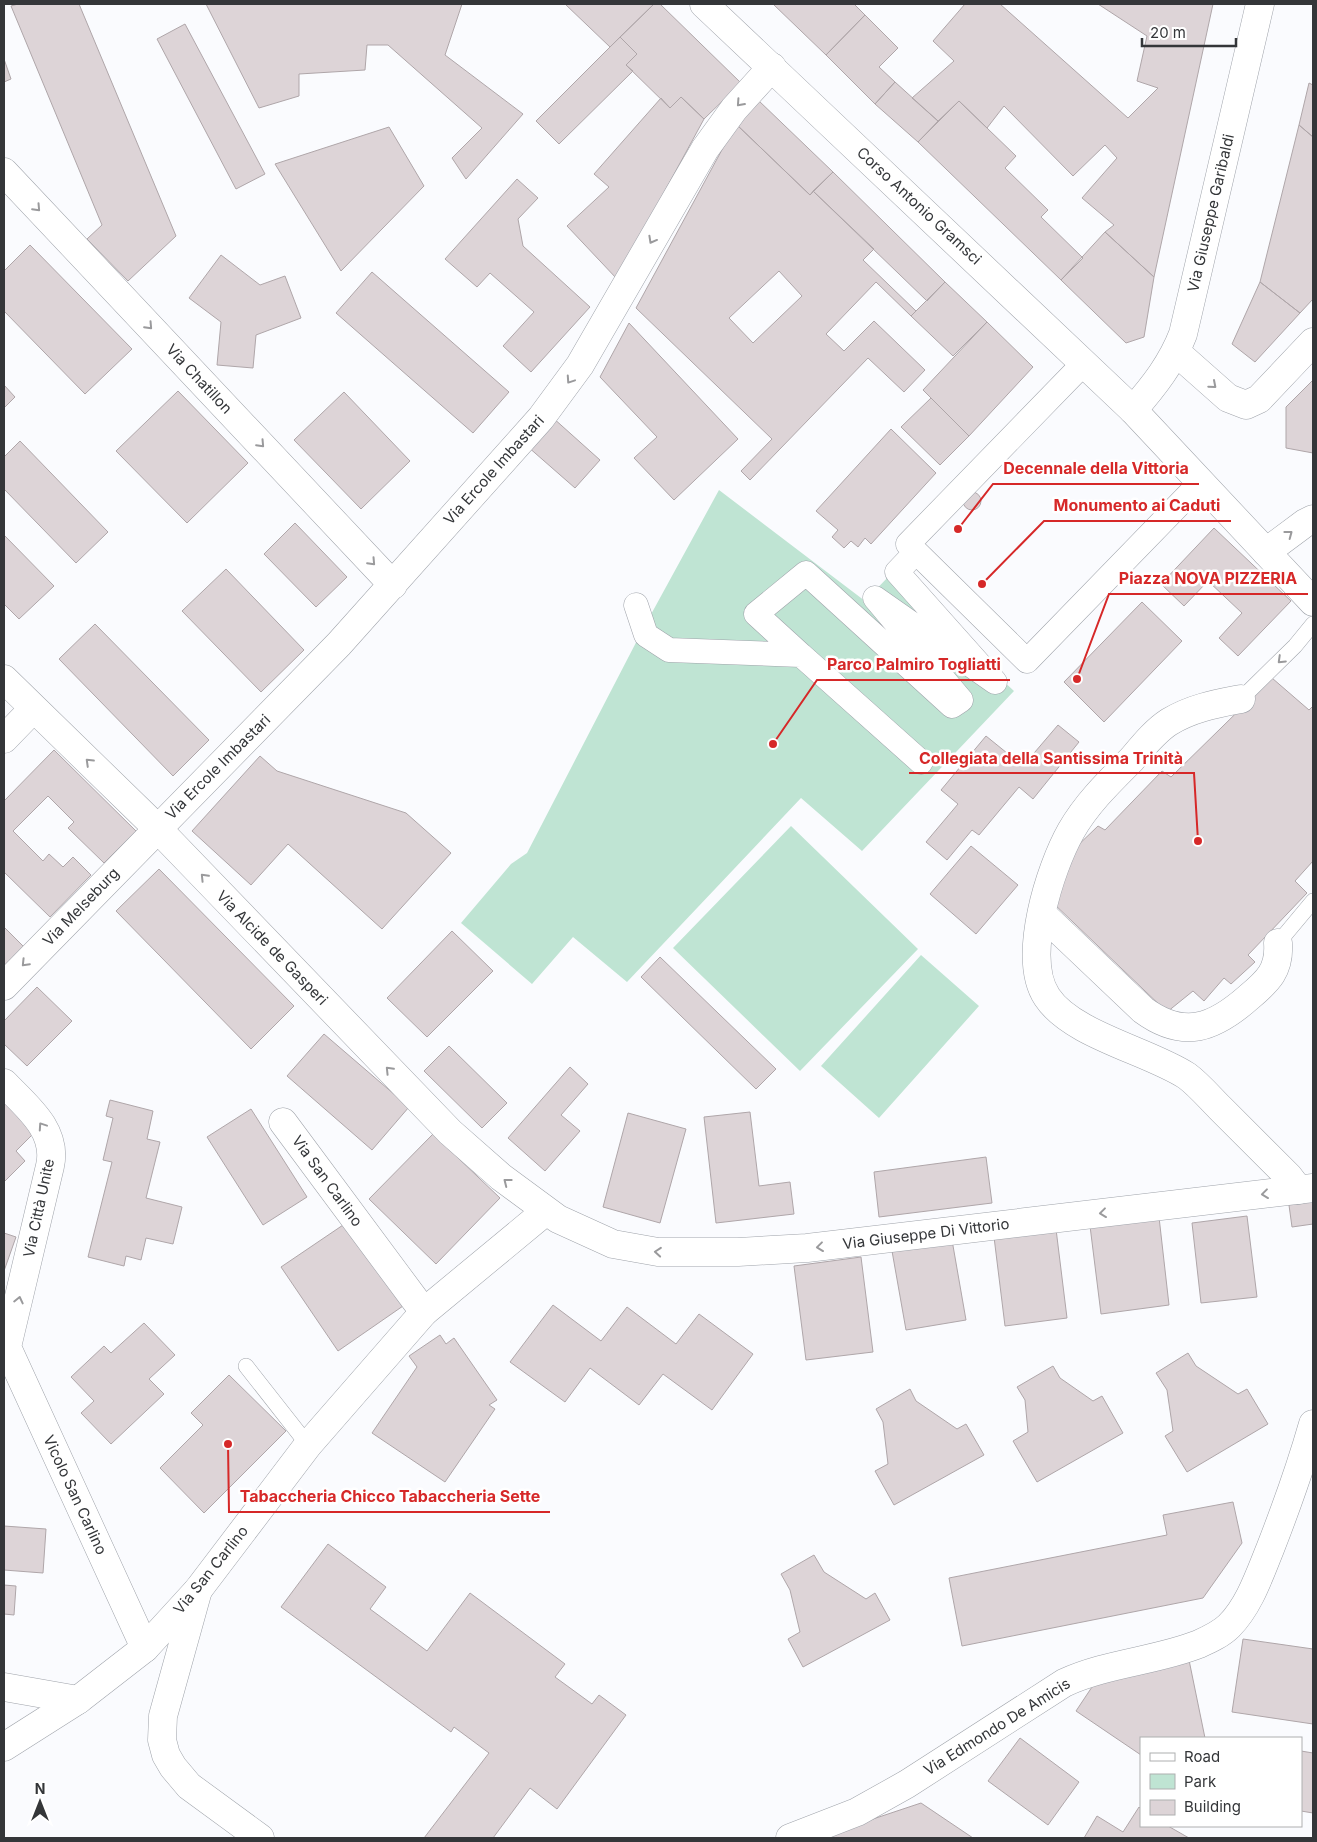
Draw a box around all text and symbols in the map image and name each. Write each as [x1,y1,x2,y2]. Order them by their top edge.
scale bar [1142,15,1236,47]
text: 20 m [1150,23,1186,42]
one-way arrow [736,98,745,107]
street label: Via Giuseppe Garibaldi [1183,132,1238,294]
street label: Corso Antonio Gramsci [853,143,986,268]
one-way arrow [31,202,40,211]
one-way arrow [648,234,658,243]
one-way arrow [143,320,152,329]
street label: Via Chatillon [162,340,237,418]
one-way arrow [567,374,576,384]
one-way arrow [1207,379,1216,388]
street label: Via Ercole Imbastari [439,411,548,528]
one-way arrow [255,438,264,447]
callout: Decennale della Vittoria [993,453,1199,484]
text: Decennale della Vittoria [1003,458,1189,478]
callout: Monumento ai Caduti [1044,490,1231,521]
text: Monumento ai Caduti [1054,495,1220,515]
one-way arrow [1283,532,1292,540]
one-way arrow [366,556,375,565]
callout: Piazza NOVA PIZZERIA [1109,563,1308,594]
text: Piazza NOVA PIZZERIA [1119,568,1297,588]
callout: Parco Palmiro Togliatti [817,649,1010,680]
text: Parco Palmiro Togliatti [827,654,1001,674]
one-way arrow [1277,654,1286,663]
street label: Via Ercole Imbastari [161,710,274,823]
callout: Collegiata della Santissima Trinità [909,742,1194,773]
text: Collegiata della Santissima Trinità [919,748,1183,768]
one-way arrow [85,759,94,768]
street label: Via Melseburg [38,863,123,950]
one-way arrow [201,874,210,883]
street label: Via Alcide de Gasperi [213,886,332,1009]
one-way arrow [22,958,31,967]
one-way arrow [386,1067,395,1076]
one-way arrow [39,1122,48,1131]
street label: Via San Carlino [288,1131,367,1230]
street label: Via Città Unite [19,1157,58,1259]
one-way arrow [504,1179,513,1187]
one-way arrow [1261,1188,1269,1199]
one-way arrow [1099,1207,1107,1218]
street label: Via Giuseppe Di Vittorio [842,1214,1010,1253]
one-way arrow [816,1241,824,1252]
one-way arrow [654,1246,662,1257]
one-way arrow [13,1295,24,1304]
street label: Vicolo San Carlino [39,1432,112,1558]
callout: Tabaccheria Chicco Tabaccheria Sette [229,1481,550,1512]
text: Tabaccheria Chicco Tabaccheria Sette [240,1486,540,1506]
street label: Via San Carlino [169,1522,252,1618]
street label: Via Edmondo De Amicis [920,1674,1074,1779]
legend [1140,1737,1302,1827]
text: Road [1184,1747,1220,1766]
text: Park [1184,1772,1217,1791]
north arrow [15,1777,65,1827]
text: N [35,1780,45,1797]
text: Building [1184,1797,1241,1816]

